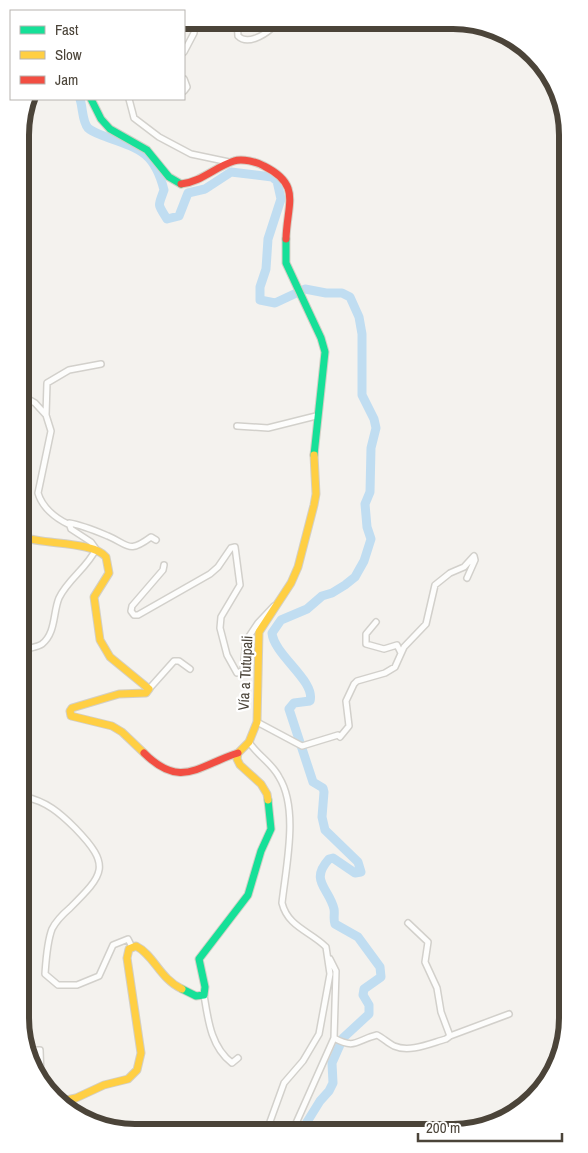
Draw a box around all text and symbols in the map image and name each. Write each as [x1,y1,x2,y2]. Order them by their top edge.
legend [10,10,185,100]
text: Fast [55,19,79,40]
text: Slow [55,44,82,65]
text: Jam [55,69,78,90]
street label: Vía a Tutupali [233,635,257,711]
scale bar [418,1110,562,1142]
text: 200 m [426,1117,460,1138]

